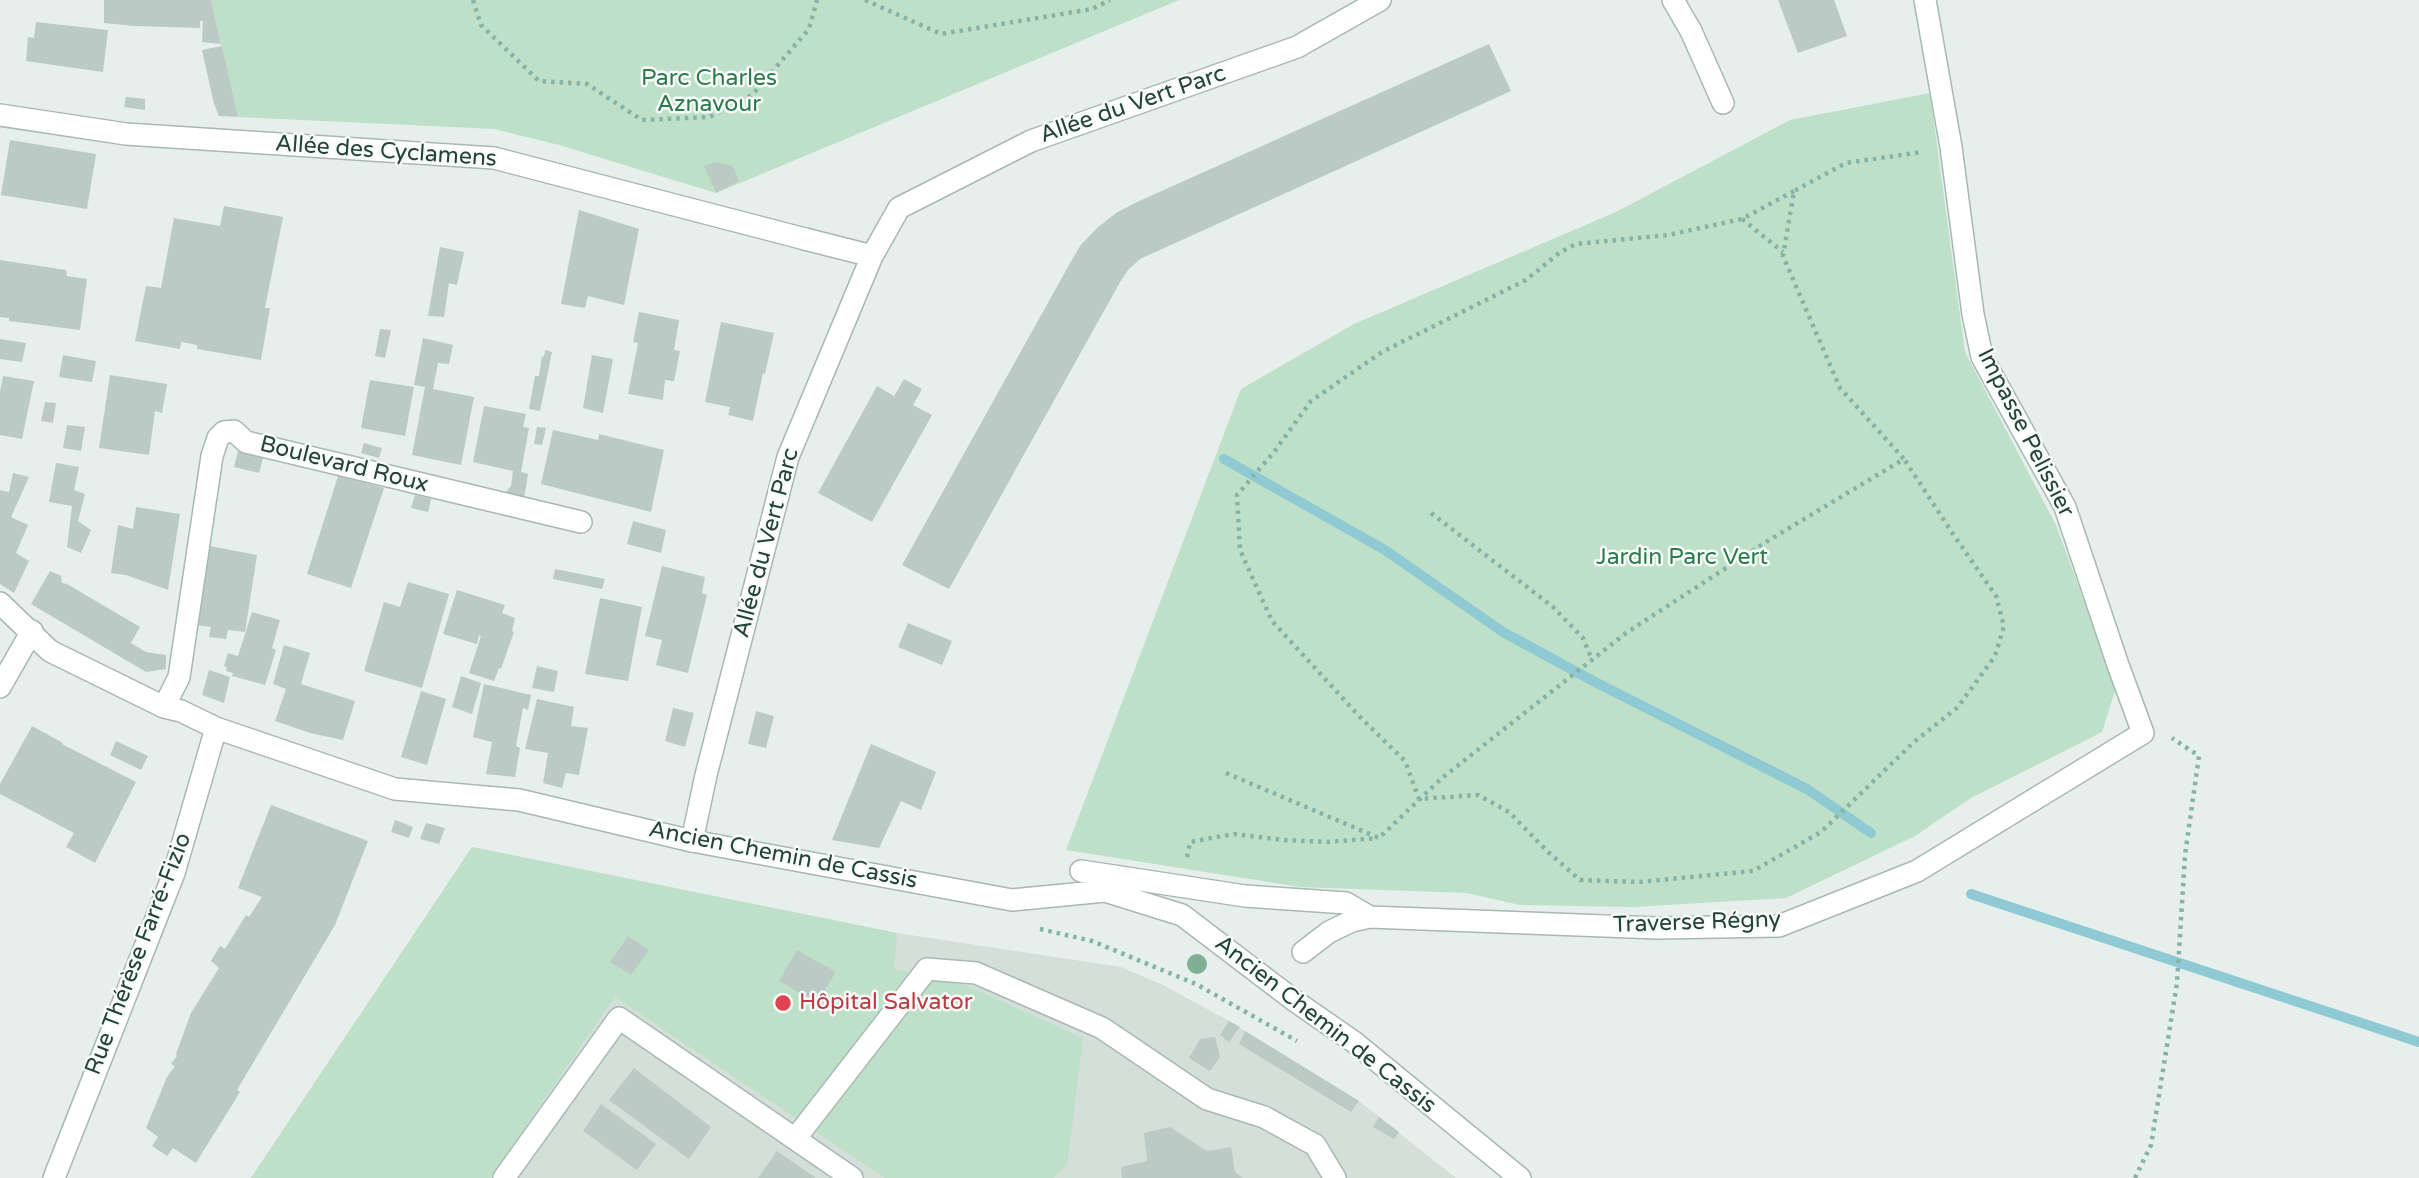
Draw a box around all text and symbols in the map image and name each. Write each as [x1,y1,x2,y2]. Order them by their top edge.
street label: Allée du Vert Parc [1036,60,1230,150]
park label: Parc Charles Aznavour [641,65,777,119]
street label: Allée des Cyclamens [274,130,498,174]
street label: Impasse Pelissier [1971,344,2079,522]
street label: Boulevard Roux [257,431,431,499]
street label: Allée du Vert Parc [728,445,806,641]
park label: Jardin Parc Vert [1596,544,1768,572]
street label: Ancien Chemin de Cassis [646,816,920,896]
street label: Rue Thérèse Farré-Fizio [80,829,198,1079]
street label: Traverse Régny [1613,906,1781,940]
street label: Ancien Chemin de Cassis [1209,930,1441,1120]
place label: Hôpital Salvator [799,989,973,1017]
marker: Hôpital Salvator [773,993,793,1013]

